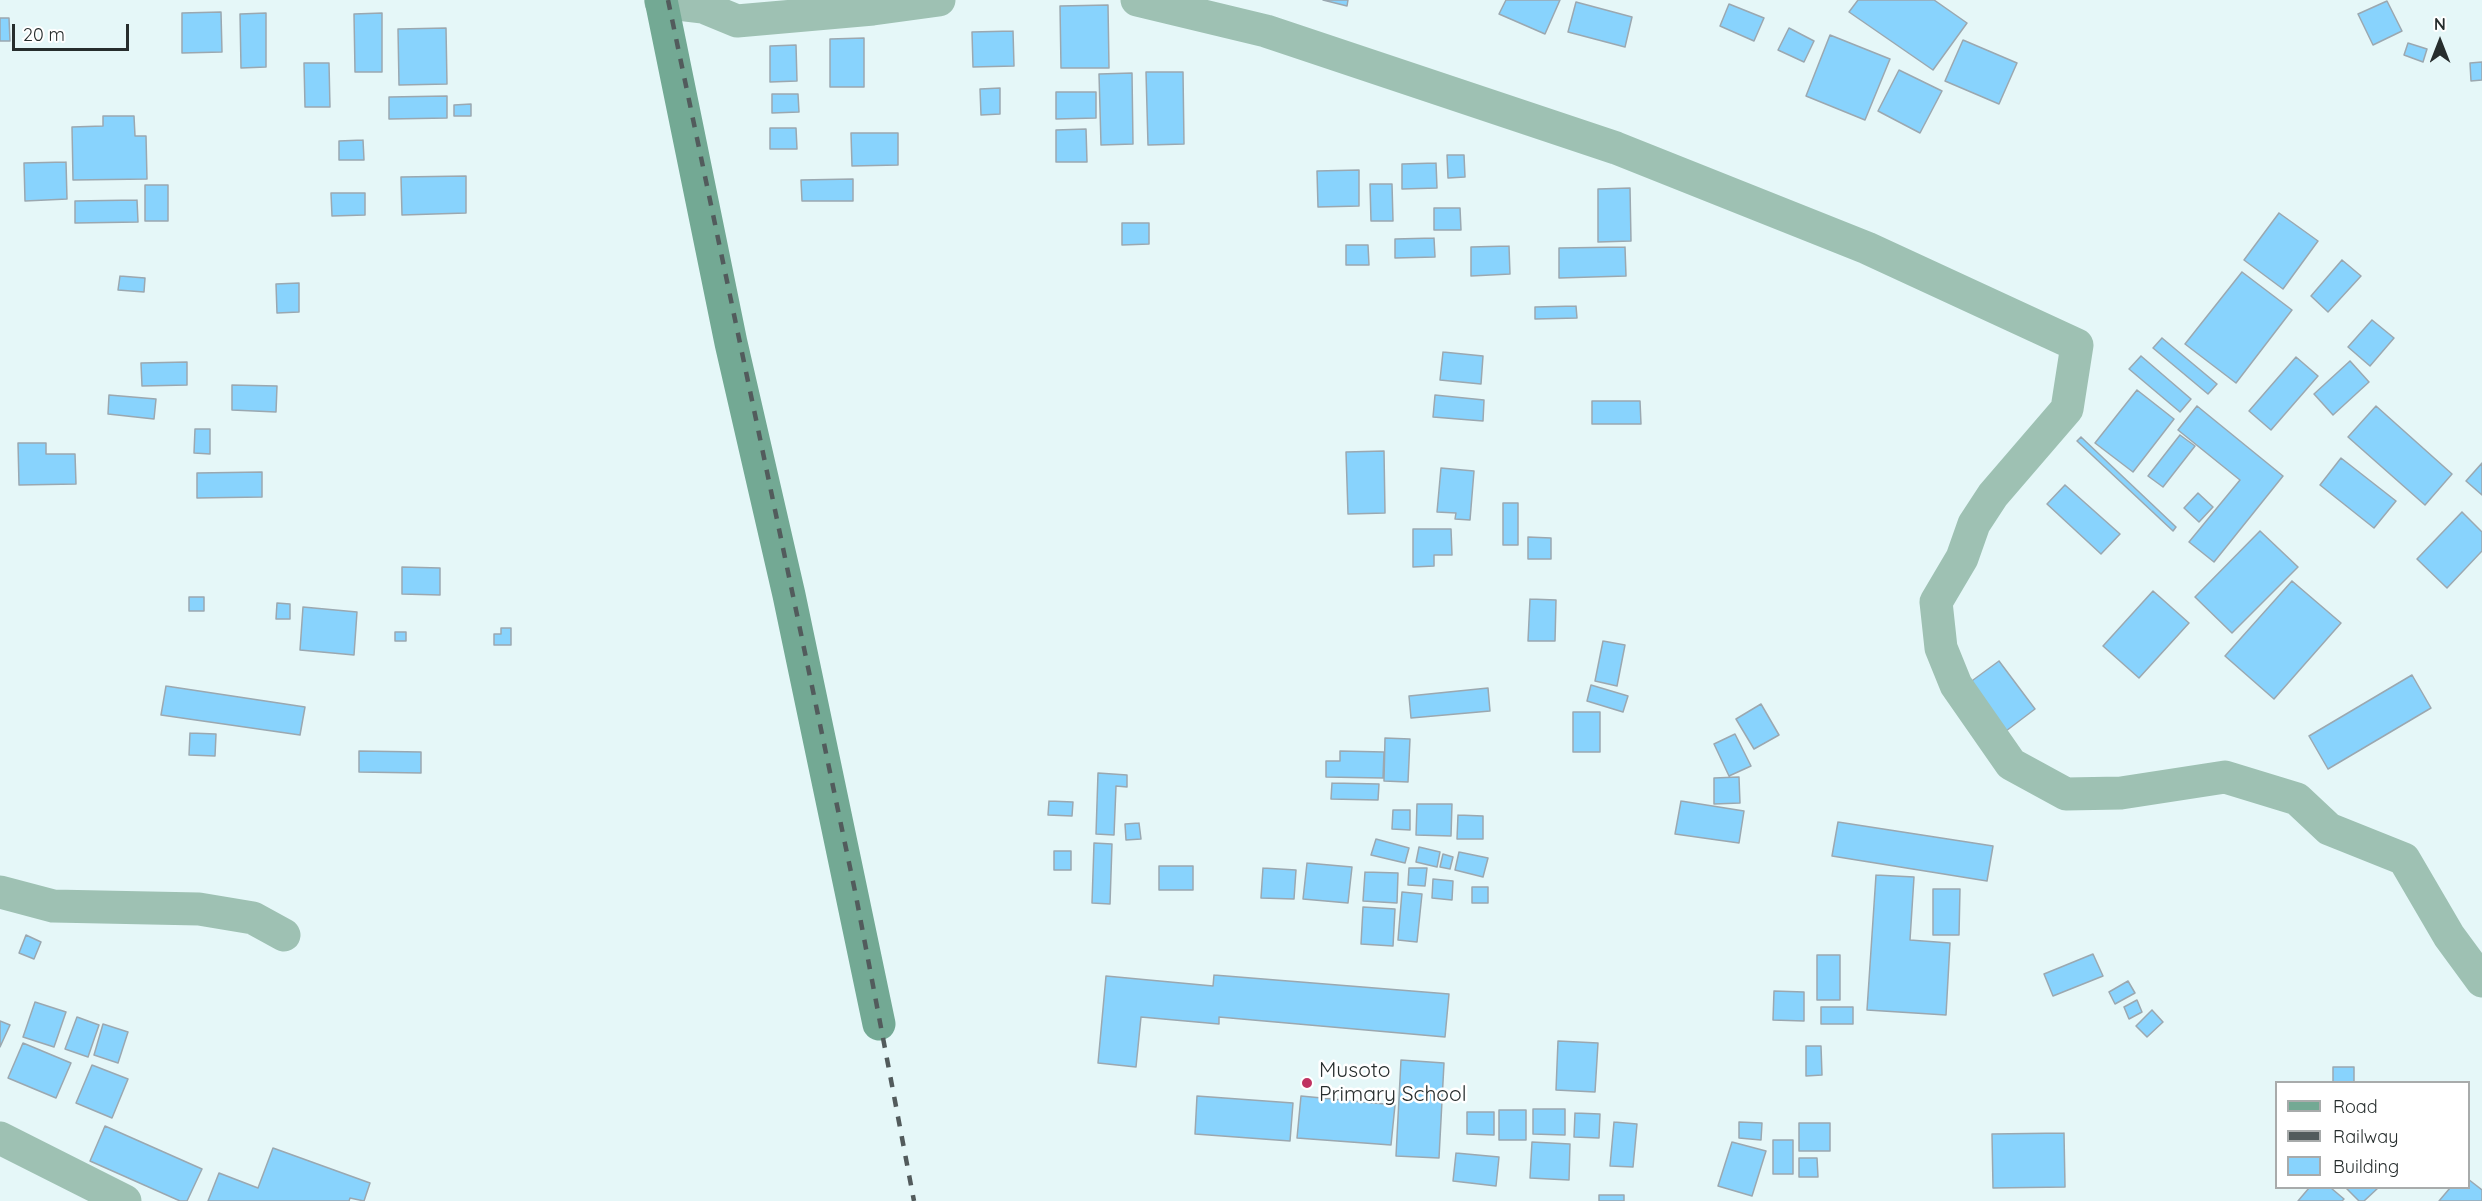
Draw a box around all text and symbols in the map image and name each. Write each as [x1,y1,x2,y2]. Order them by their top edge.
scale bar [15,12,132,50]
north arrow [2410,12,2470,72]
text: N [2434,14,2446,34]
text: 20 m [23,23,65,46]
place label: Musoto Primary School [1319,1058,1467,1108]
marker: Musoto Primary School [1300,1076,1314,1090]
legend [2275,1081,2470,1189]
text: Road [2333,1095,2378,1118]
text: Railway [2333,1125,2399,1148]
text: Building [2333,1155,2399,1178]

